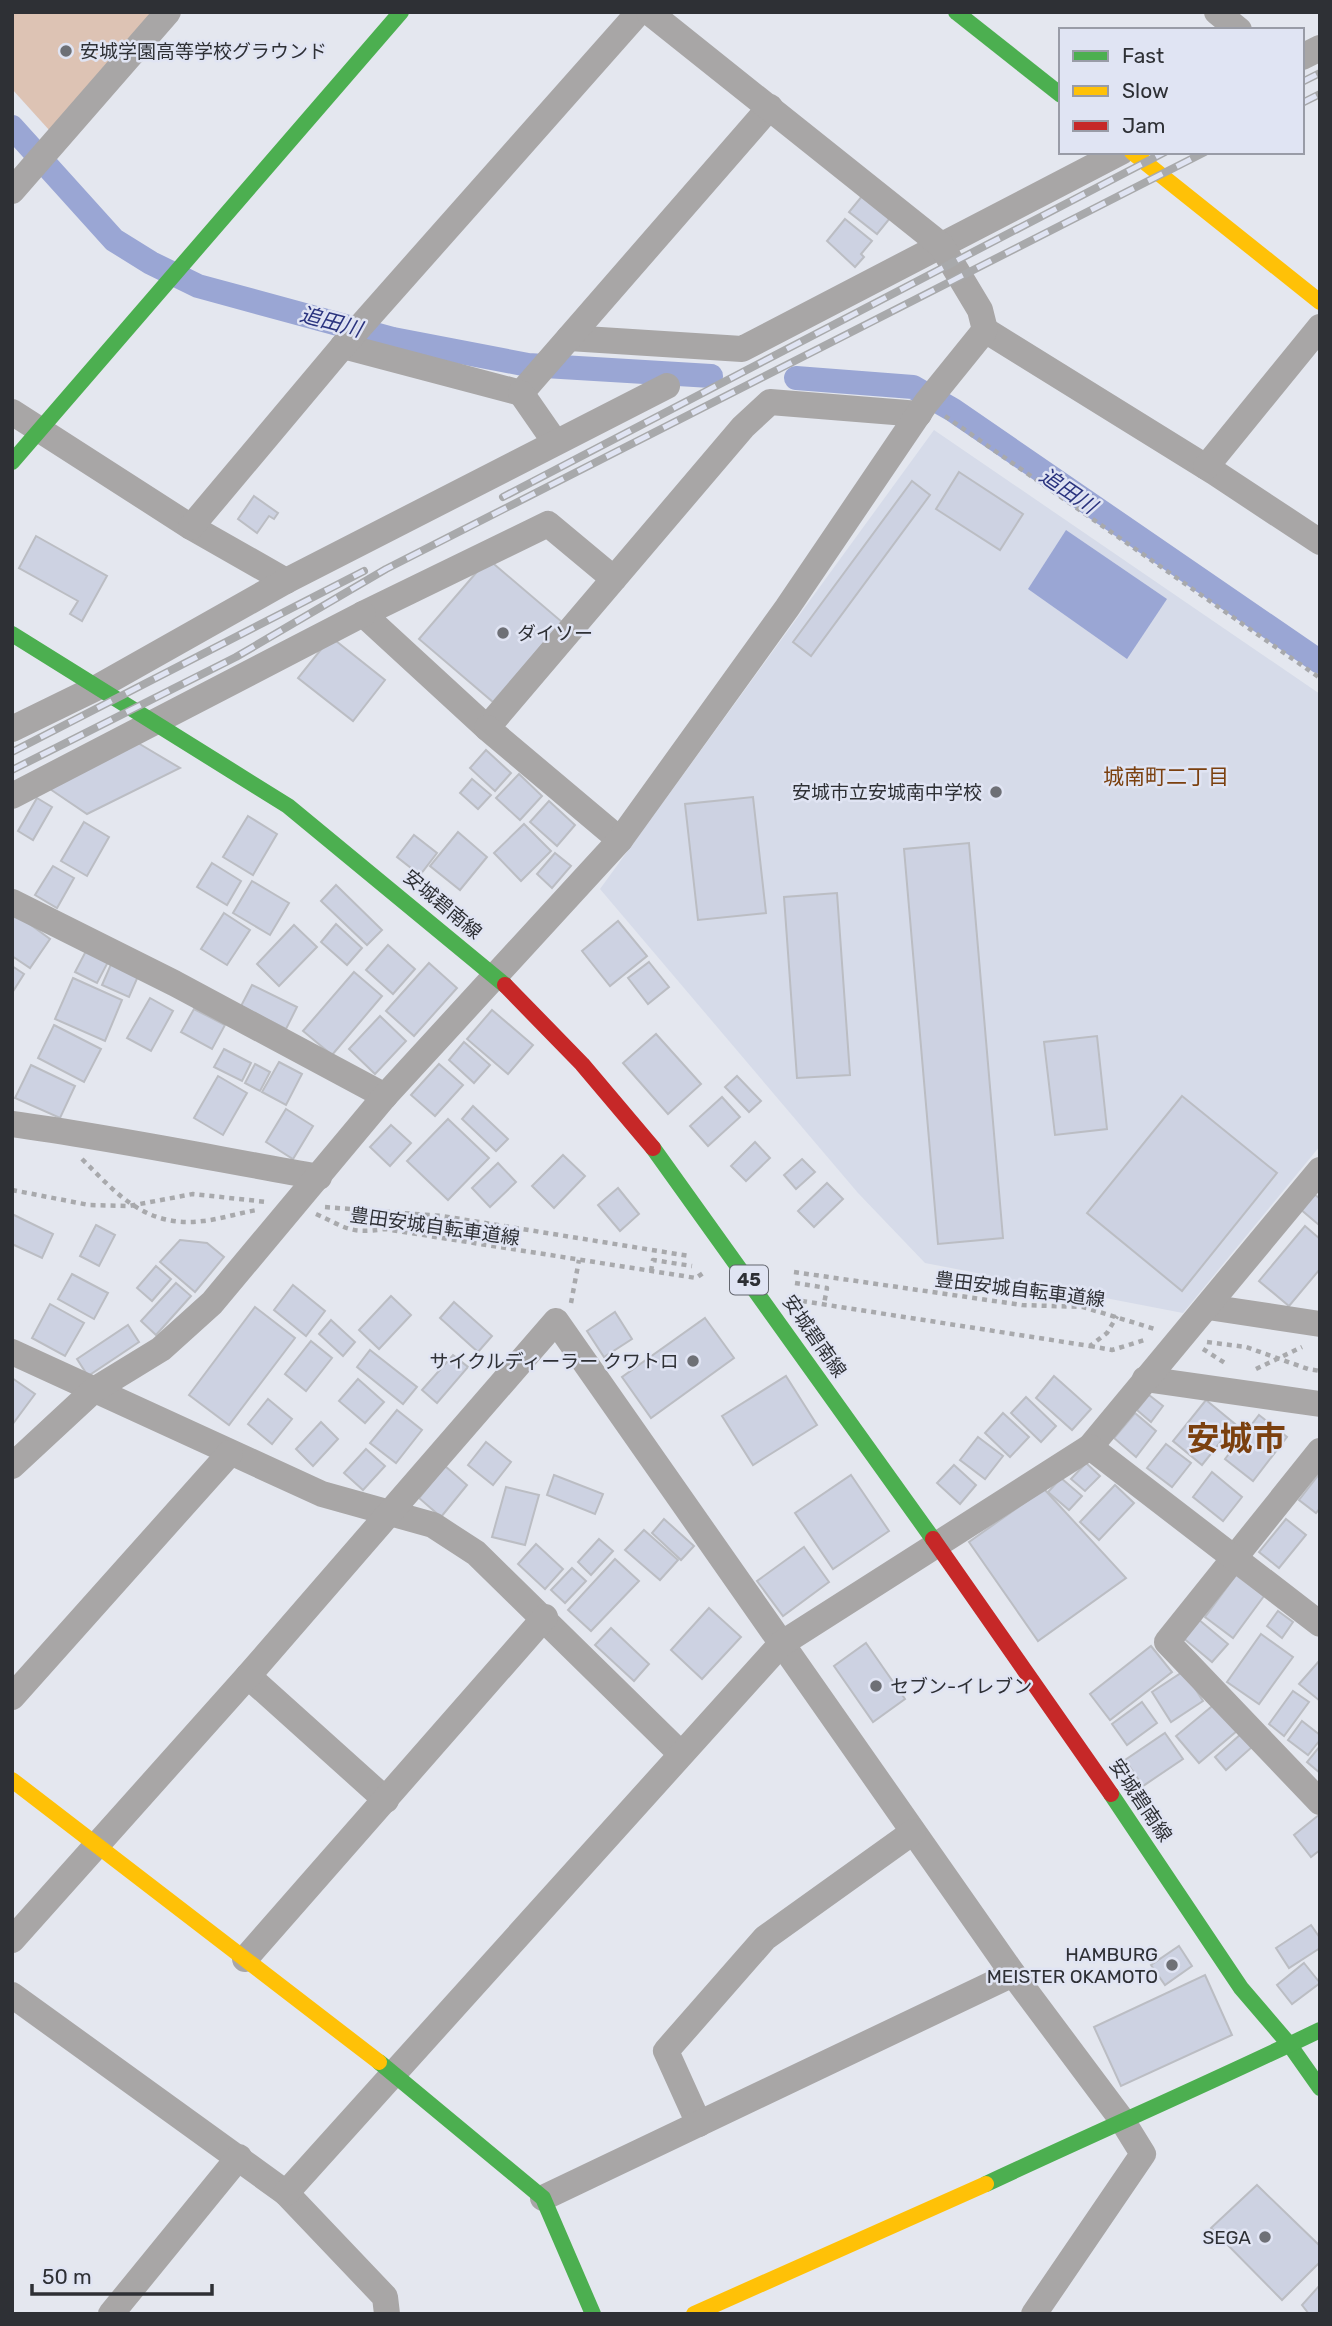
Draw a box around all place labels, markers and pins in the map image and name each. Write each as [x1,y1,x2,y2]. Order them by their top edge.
place label: 安城学園高等学校グラウンド [80,40,327,63]
marker: 安城学園高等学校グラウンド [58,43,74,59]
place label: ダイソー [517,622,593,645]
marker: ダイソー [495,625,511,641]
place label: 安城市立安城南中学校 [792,781,982,804]
marker: 安城市立安城南中学校 [988,784,1004,800]
place label: サイクルディーラー クワトロ [430,1350,679,1373]
marker: サイクルディーラー クワトロ [685,1353,701,1369]
place label: セブン-イレブン [890,1675,1032,1698]
marker: セブン-イレブン [868,1678,884,1694]
place label: HAMBURG MEISTER OKAMOTO [987,1943,1158,1988]
marker: HAMBURG MEISTER OKAMOTO [1164,1957,1180,1973]
place label: SEGA [1202,2226,1251,2249]
marker: SEGA [1257,2229,1273,2245]

